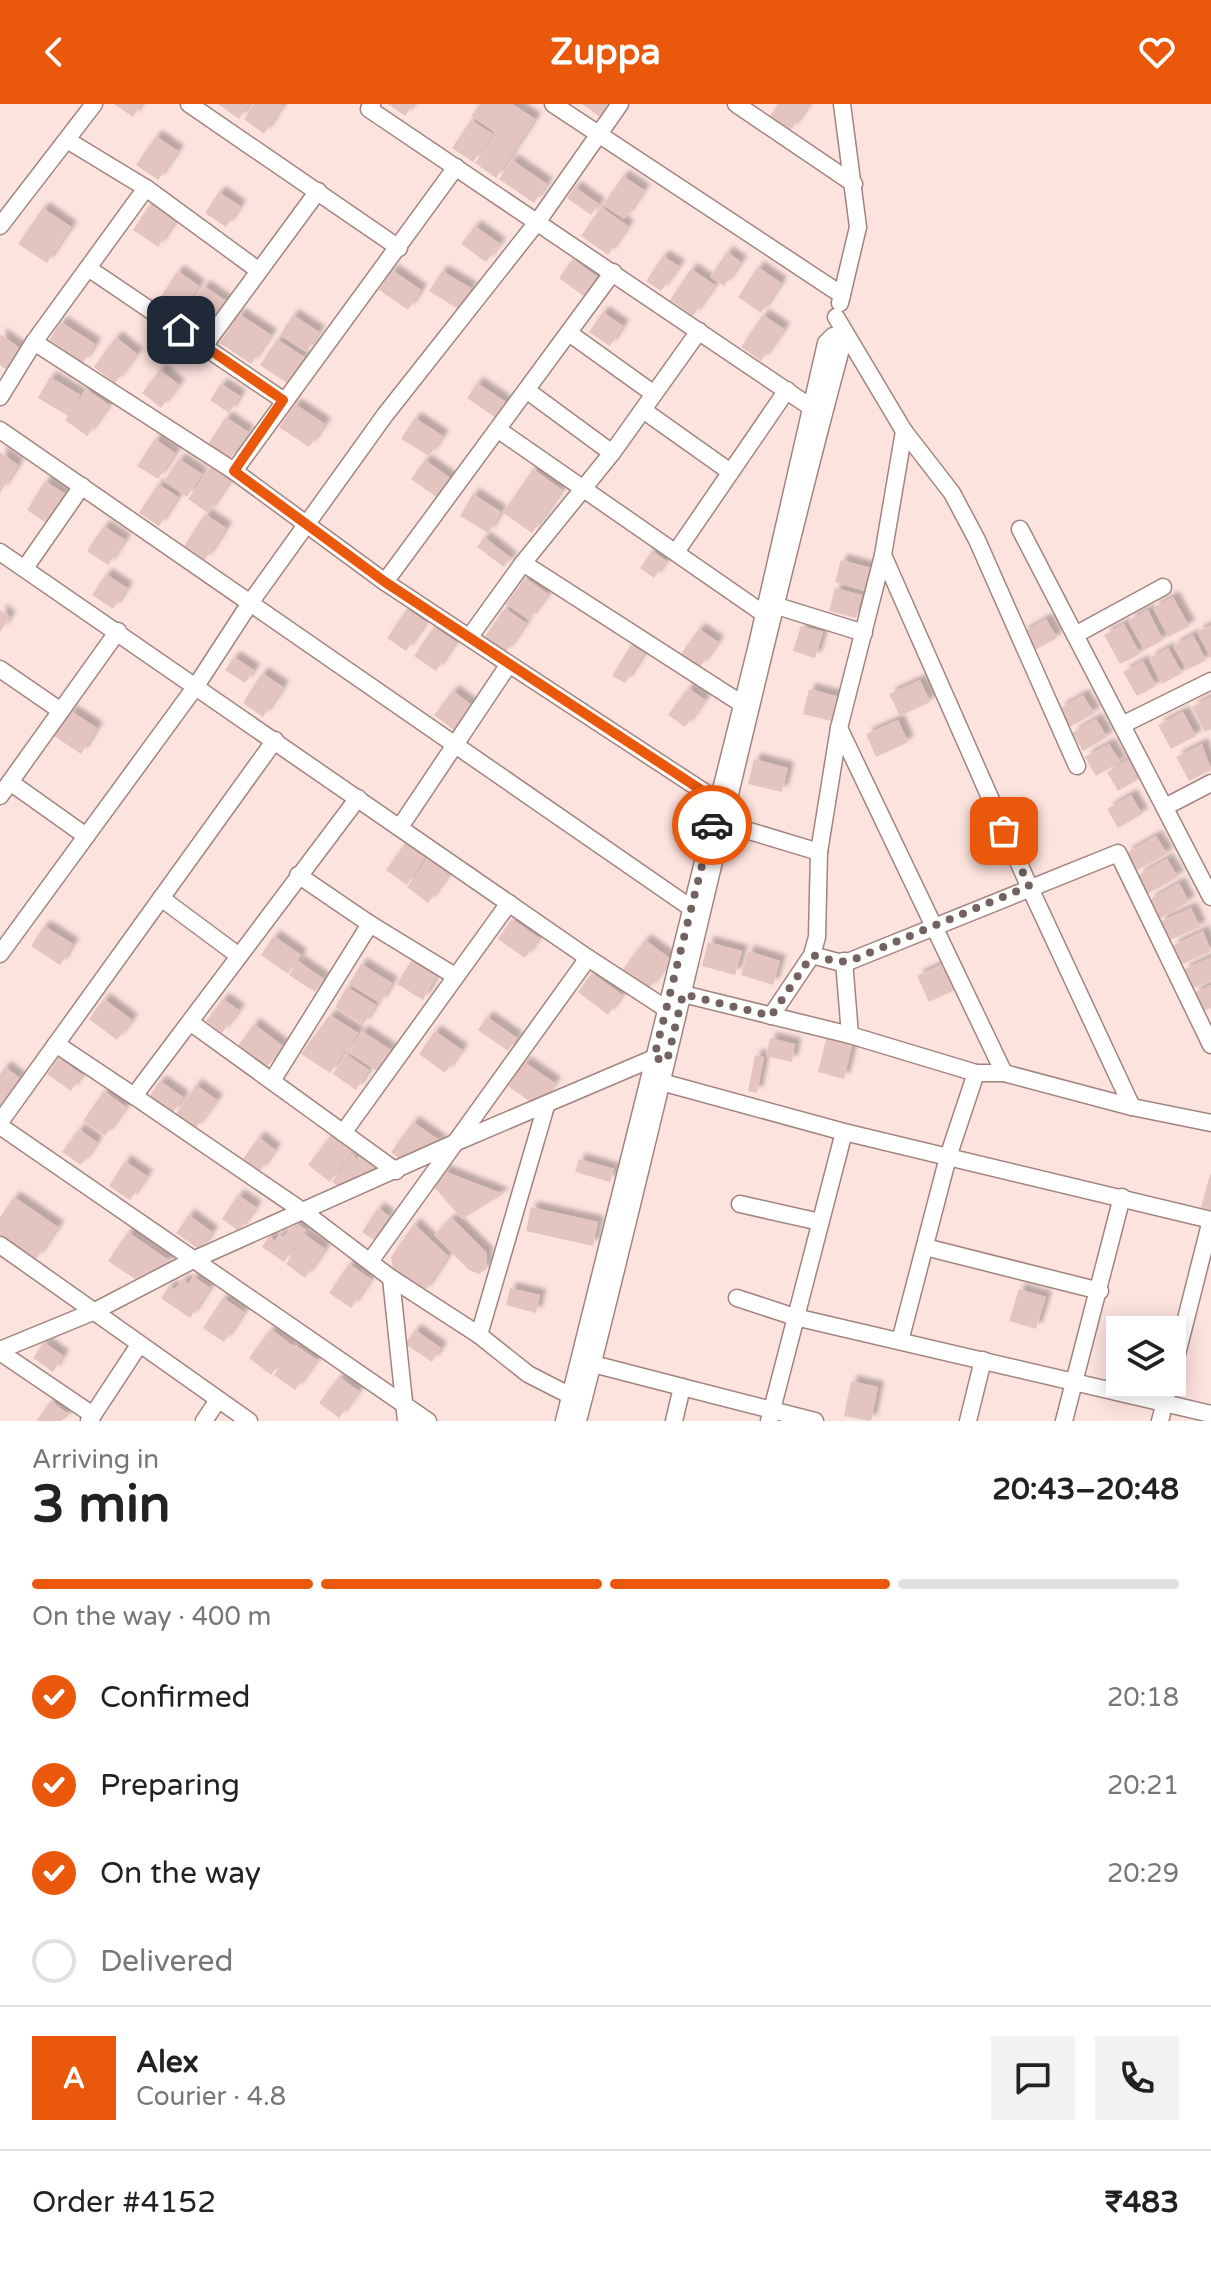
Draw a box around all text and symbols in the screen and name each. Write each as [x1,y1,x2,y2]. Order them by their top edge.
icon: back [32,30,76,74]
icon: heart [1135,30,1179,74]
text: Zuppa [550,31,661,74]
pin [147,296,215,364]
icon: home [159,308,203,352]
courier [672,785,752,865]
pin [970,797,1038,865]
icon: car [690,803,734,847]
icon: bag [982,809,1026,853]
map controls [1106,1316,1186,1396]
button: layers [1106,1316,1186,1396]
text: Arriving in [32,1444,159,1475]
text: 20:43–20:48 [992,1471,1179,1508]
text: 3 min [32,1473,171,1536]
text: On the way · 400 m [32,1601,271,1632]
icon: check [32,1675,76,1719]
text: Confirmed [100,1679,251,1716]
text: 20:18 [1107,1682,1179,1713]
icon: check [32,1763,76,1807]
text: Preparing [100,1767,240,1804]
text: 20:21 [1107,1770,1179,1801]
icon: check [32,1851,76,1895]
text: On the way [100,1855,261,1892]
text: 20:29 [1107,1858,1179,1889]
text: Delivered [100,1943,234,1980]
button: chat [991,2036,1075,2120]
button: phone [1095,2036,1179,2120]
text: Alex [136,2044,199,2081]
text: A [63,2060,85,2097]
text: Courier · 4.8 [136,2081,286,2112]
text: Order #4152 [32,2184,216,2221]
text: ₹483 [1105,2184,1179,2221]

